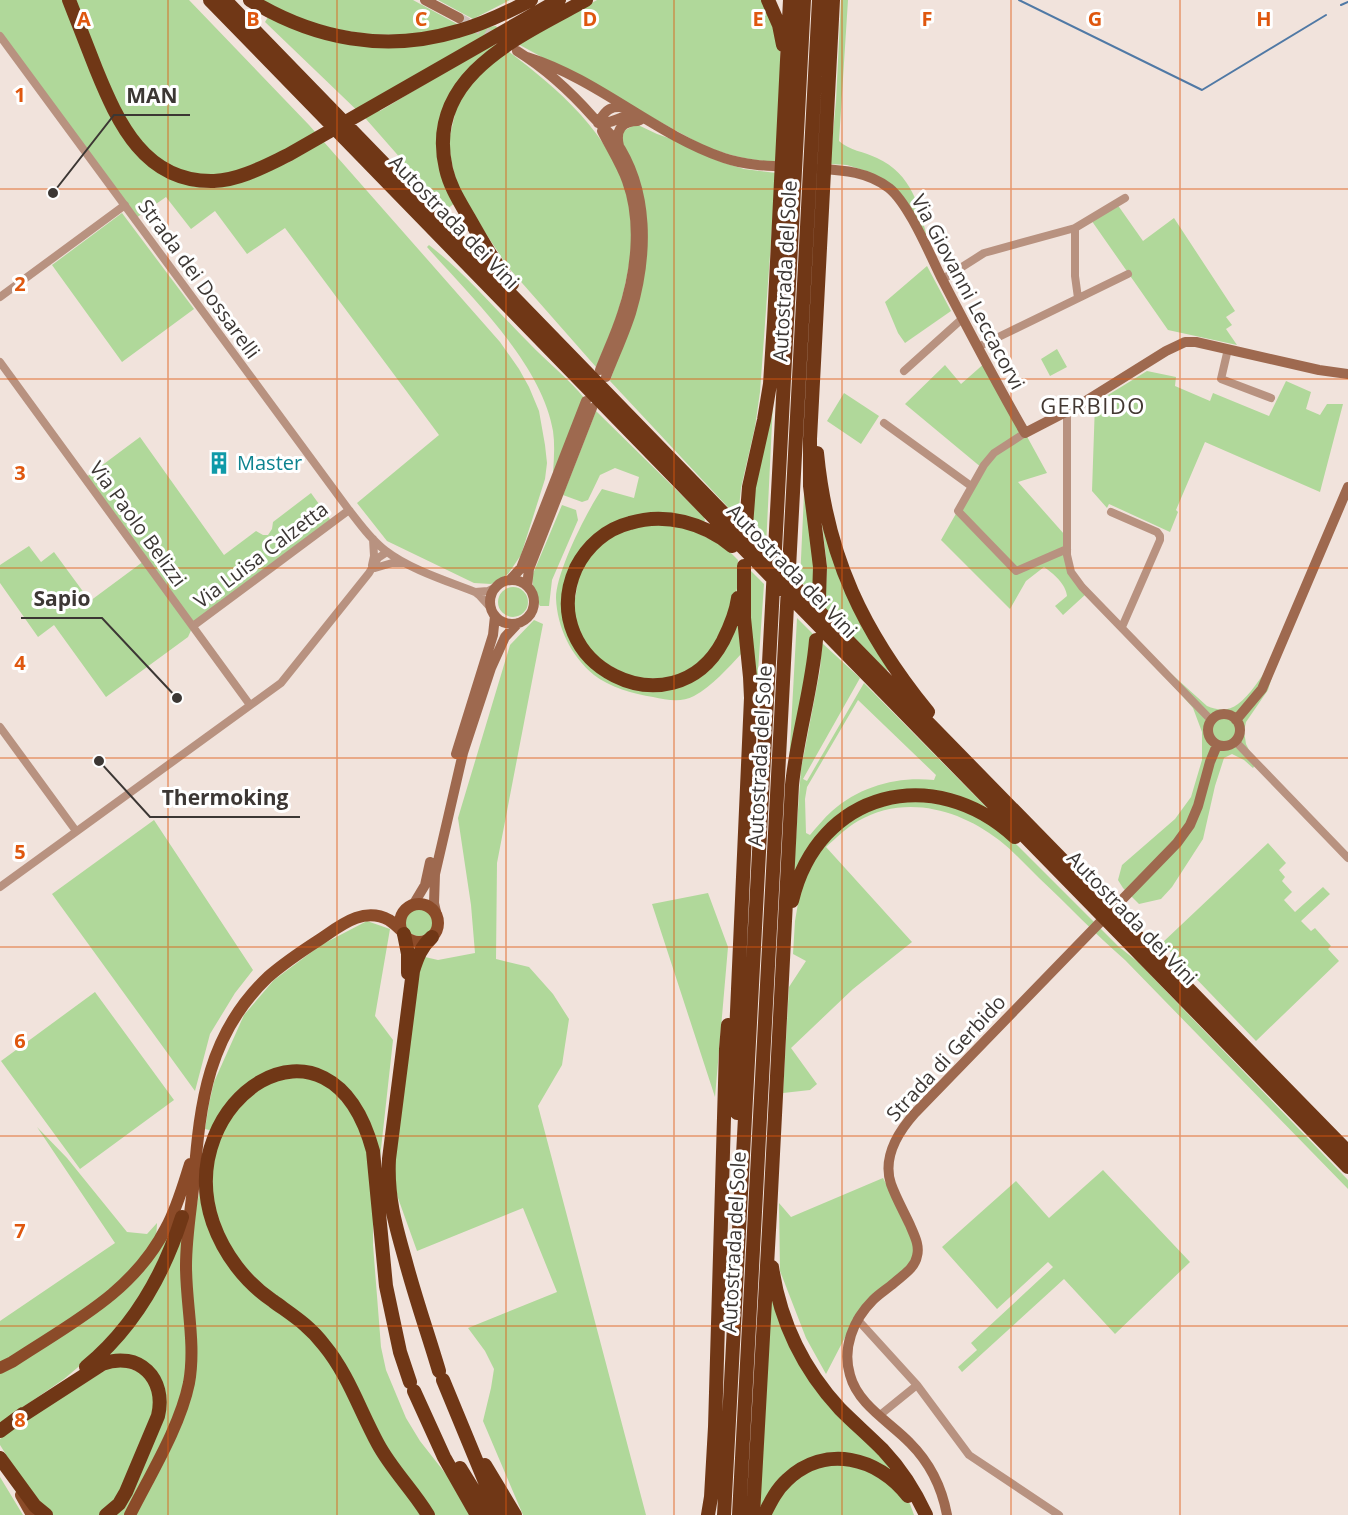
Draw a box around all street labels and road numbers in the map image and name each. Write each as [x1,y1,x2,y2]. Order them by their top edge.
street label: Autostrada dei Vini [383,149,525,295]
street label: Autostrada del Sole [766,180,803,362]
street label: Via Giovanni Leccacorvi [905,189,1031,394]
street label: Strada dei Dossarelli [132,194,266,364]
street label: Via Paolo Belizzi [84,456,193,592]
street label: Via Luisa Calzetta [188,495,333,614]
street label: Autostrada dei Vini [721,498,863,644]
street label: Autostrada del Sole [741,665,778,847]
street label: Autostrada dei Vini [1061,845,1203,991]
street label: Strada di Gerbido [880,989,1011,1127]
street label: Autostrada del Sole [715,1151,752,1333]

